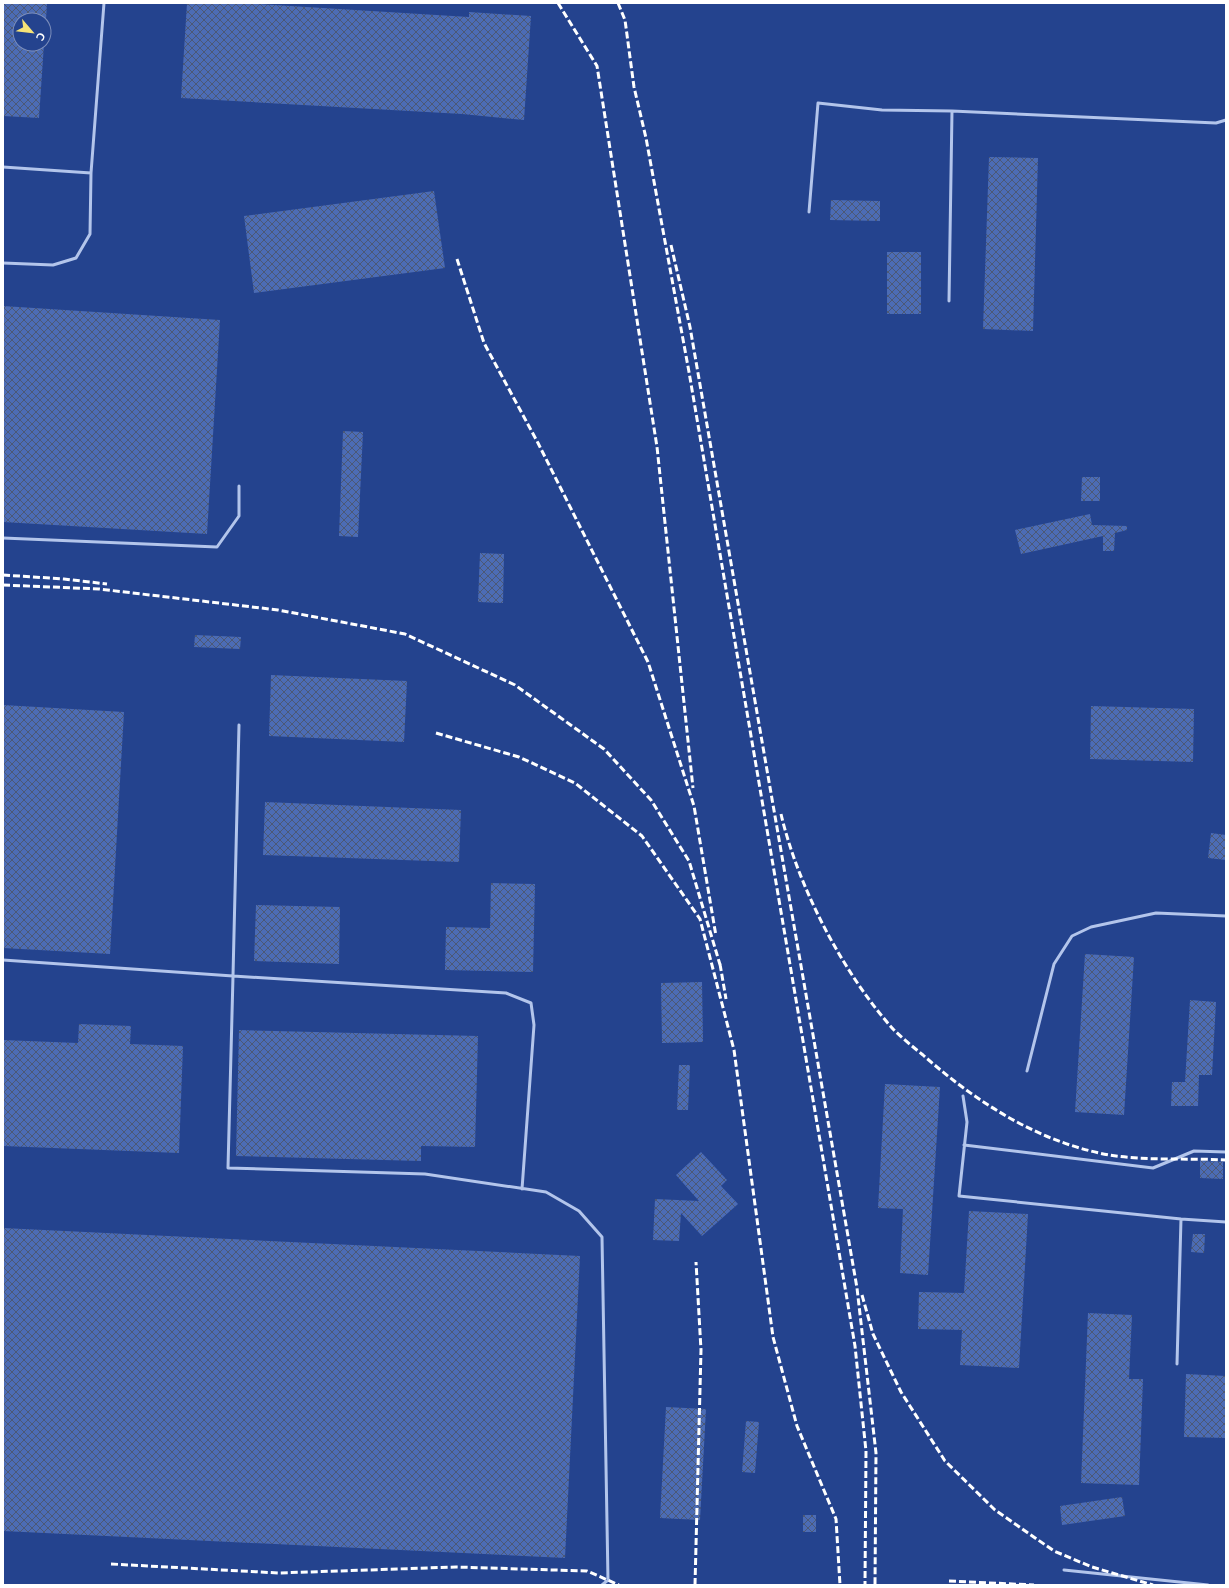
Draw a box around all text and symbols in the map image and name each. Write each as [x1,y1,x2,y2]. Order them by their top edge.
north arrow [12,12,52,52]
text: С [33,30,49,44]

